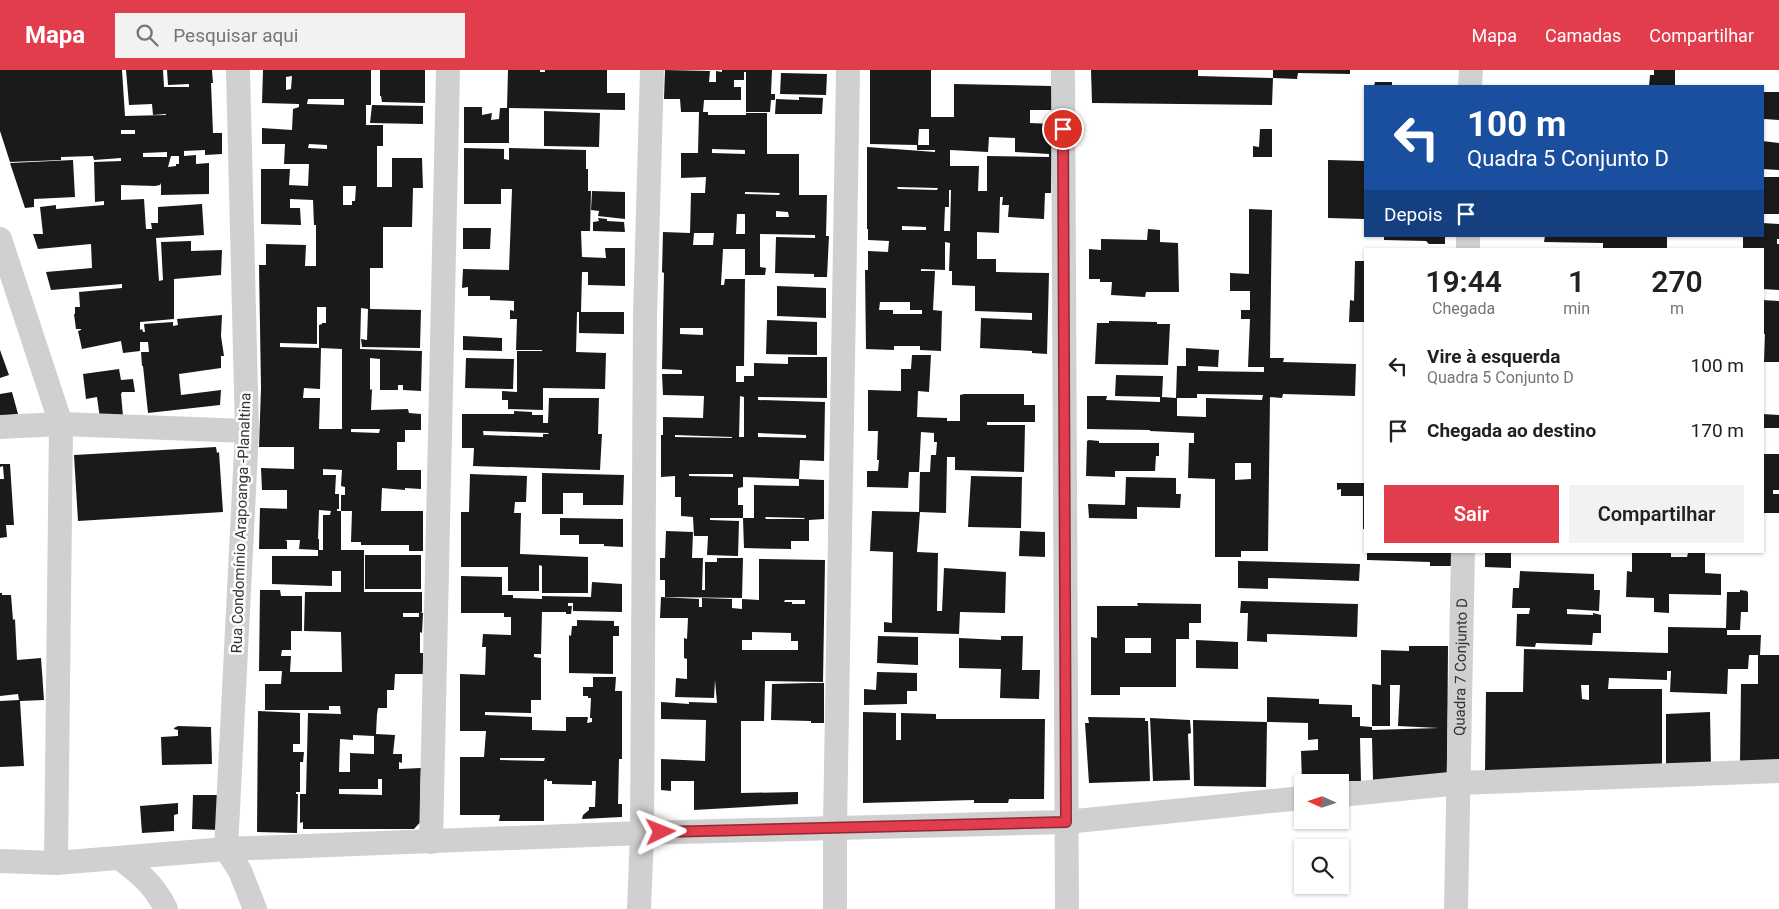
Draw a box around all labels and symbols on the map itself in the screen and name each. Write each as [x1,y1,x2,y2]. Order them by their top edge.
pin [1042,108,1084,150]
street label: Rua Condomínio Arapoanga -Planaltina [227,392,255,654]
street label: Quadra 7 Conjunto D [1450,598,1471,736]
north arrow [1294,774,1349,829]
position arrow [634,805,686,857]

